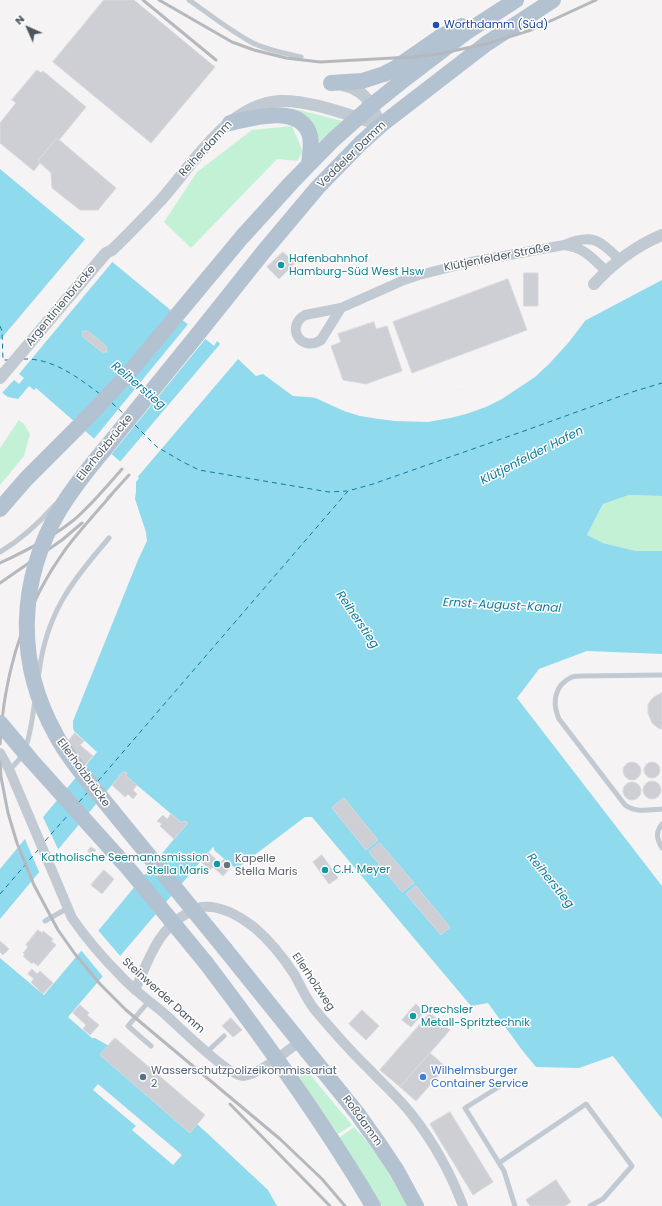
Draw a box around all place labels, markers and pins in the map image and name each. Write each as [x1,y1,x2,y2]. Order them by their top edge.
place label: Worthdamm (Süd) [444,18,548,32]
marker: Worthdamm (Süd) [431,20,441,30]
place label: Hafenbahnhof Hamburg-Süd West Hsw [289,252,424,278]
marker: Hafenbahnhof Hamburg-Süd West Hsw [276,260,286,270]
place label: Katholische Seemannsmission Stella Maris [41,851,209,877]
place label: Kapelle Stella Maris [235,852,298,878]
marker: Katholische Seemannsmission Stella Maris [212,859,222,869]
marker: Kapelle Stella Maris [222,860,232,870]
place label: C.H. Meyer [333,863,390,877]
marker: C.H. Meyer [320,865,330,875]
place label: Drechsler Metall-Spritztechnik [421,1003,530,1029]
marker: Drechsler Metall-Spritztechnik [408,1011,418,1021]
place label: Wasserschutzpolizeikommissariat 2 [151,1064,337,1090]
place label: Wilhelmsburger Container Service [431,1064,528,1090]
marker: Wasserschutzpolizeikommissariat 2 [138,1072,148,1082]
marker: Wilhelmsburger Container Service [418,1072,428,1082]

